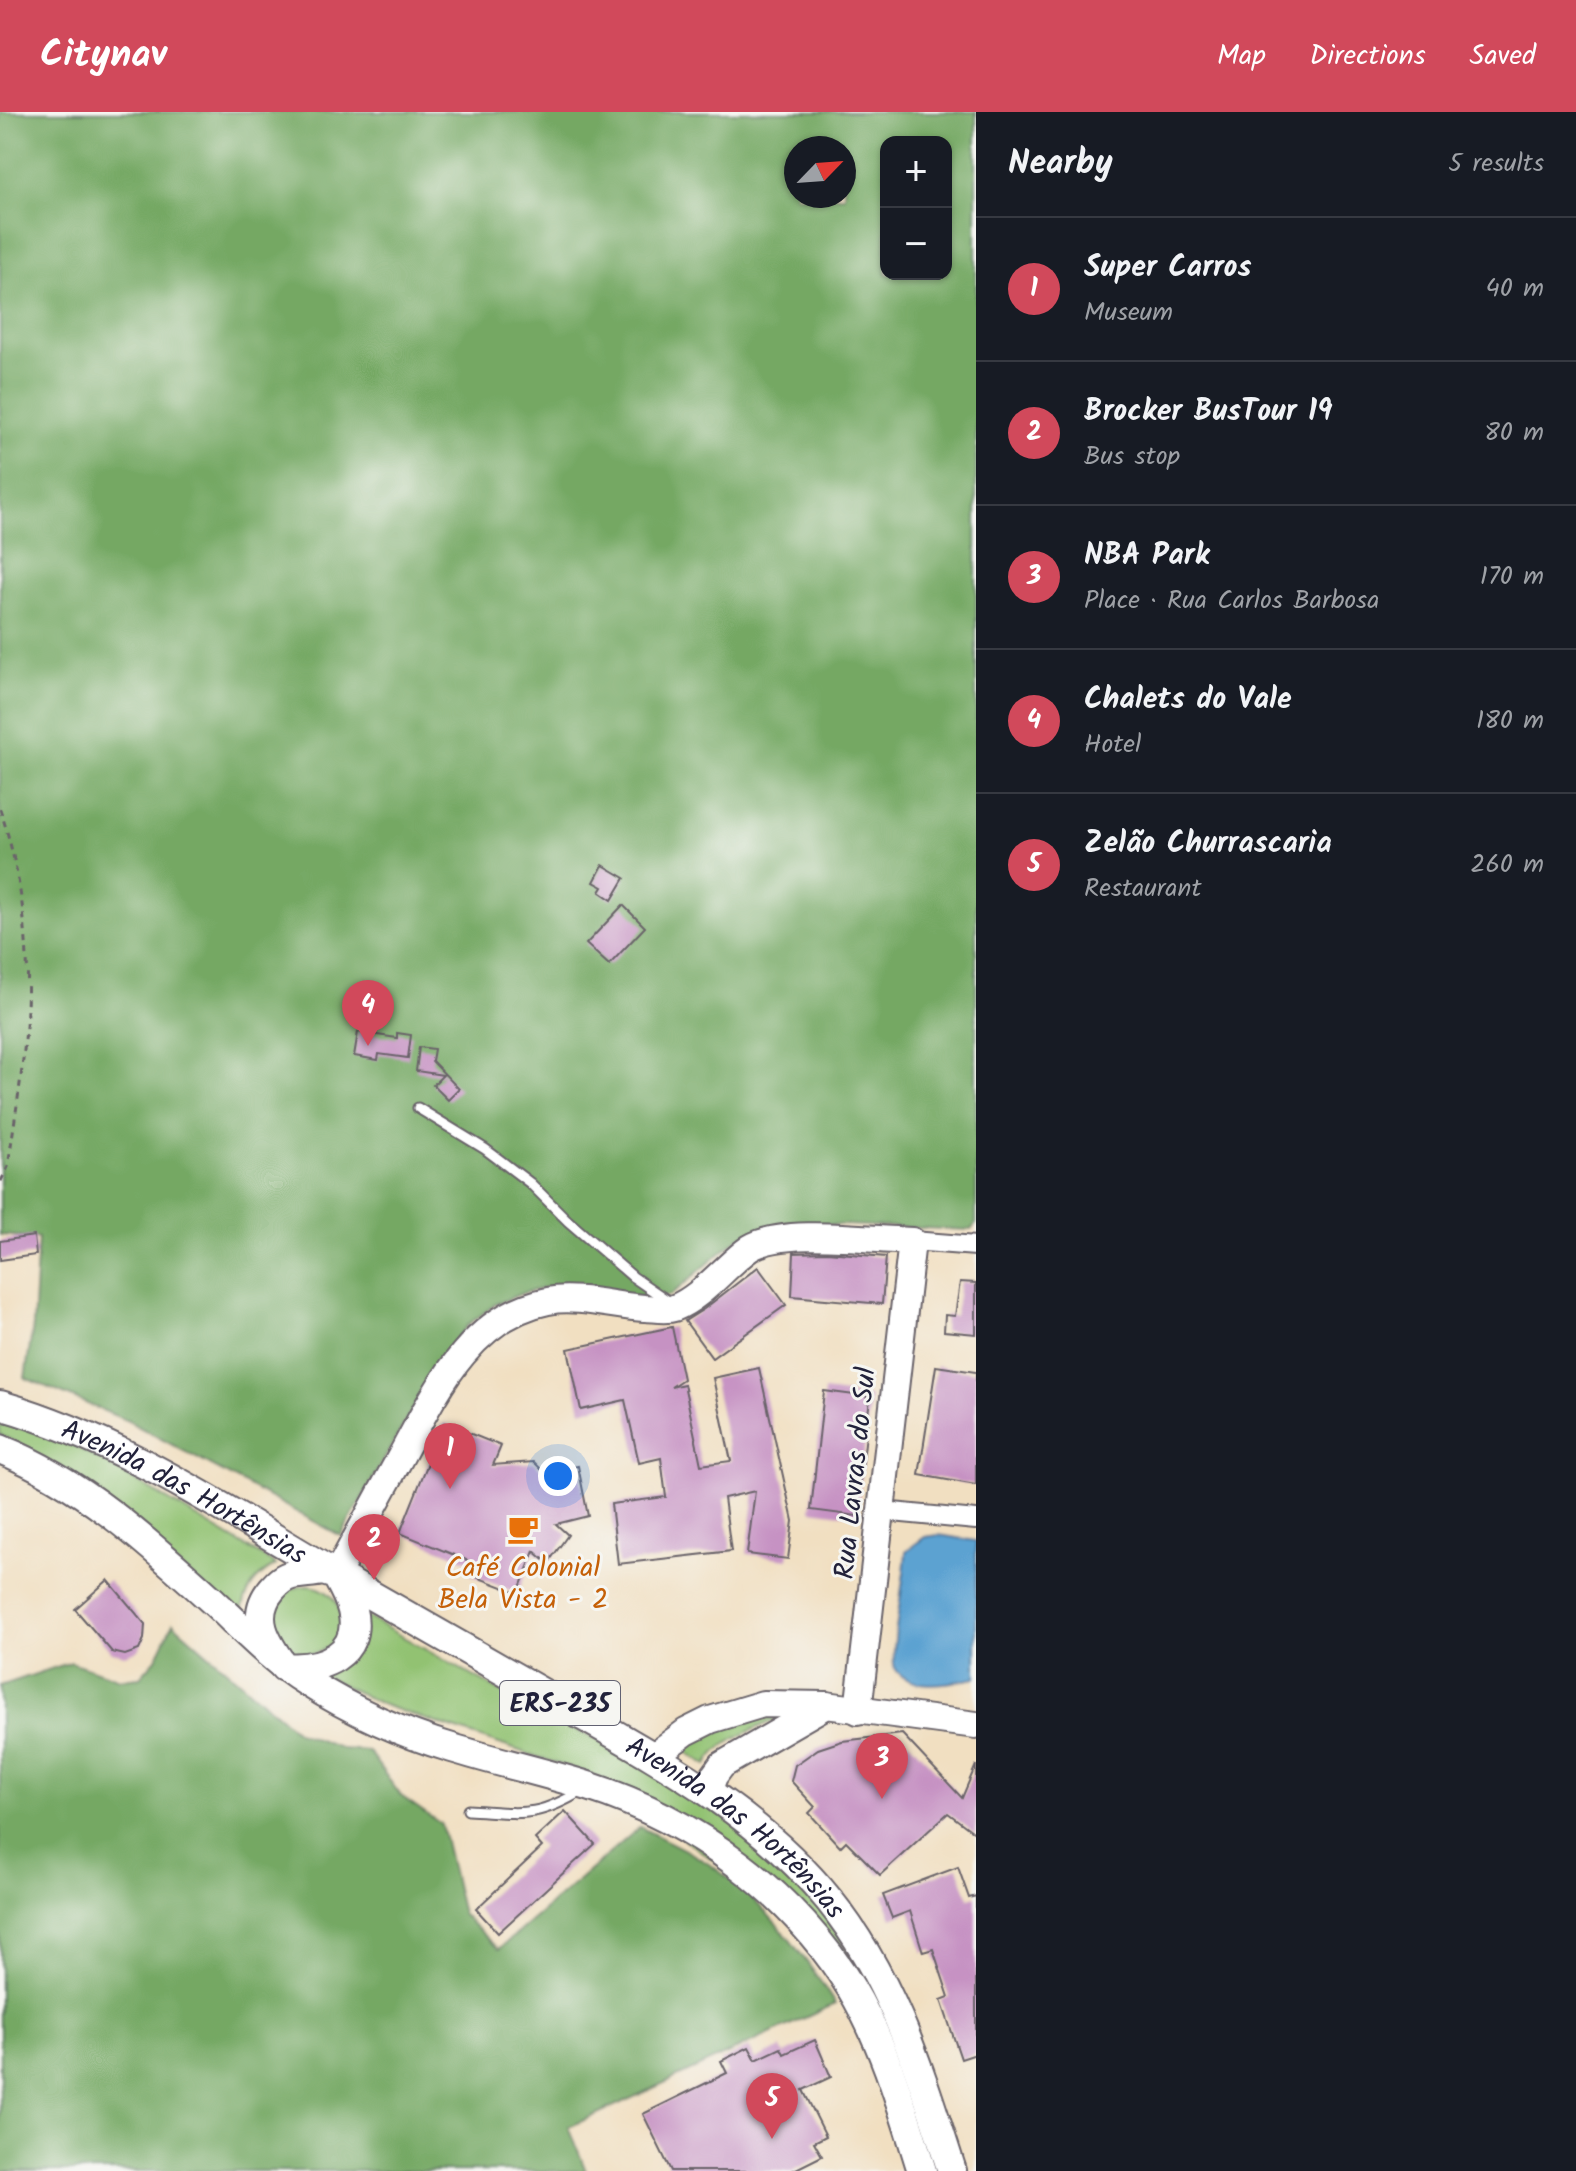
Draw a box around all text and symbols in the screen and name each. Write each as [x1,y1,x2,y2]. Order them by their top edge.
text: Citynav [40,26,167,86]
text: Map [1217,34,1266,79]
text: Directions [1310,34,1426,79]
text: Saved [1470,34,1536,79]
north arrow [784,136,856,208]
map controls [880,136,952,280]
button: + [880,136,952,208]
text: Nearby [1008,137,1113,191]
text: 5 results [1448,143,1544,185]
button: − [880,208,952,280]
text: Super Carros [1084,244,1252,292]
text: 1 [1030,268,1038,310]
text: 40 m [1486,268,1544,310]
text: Museum [1084,292,1173,334]
text: Brocker BusTour 19 [1084,388,1332,436]
text: 2 [1026,412,1042,454]
text: 80 m [1484,412,1544,454]
text: Bus stop [1084,436,1180,478]
text: NBA Park [1084,532,1210,580]
text: 3 [1027,556,1041,598]
text: 170 m [1480,556,1544,598]
text: Place · Rua Carlos Barbosa [1084,580,1379,622]
text: Chalets do Vale [1084,676,1292,724]
text: 4 [1027,700,1041,742]
text: 180 m [1476,700,1544,742]
text: Hotel [1084,724,1141,766]
text: Zelão Churrascaria [1084,820,1332,868]
text: 5 [1027,844,1041,886]
text: 260 m [1470,844,1544,886]
text: Restaurant [1084,868,1201,910]
pin: 4 [342,980,394,1046]
street label: Rua Lavras do Sul [823,1365,890,1582]
street label: Avenida das Hortênsias [54,1408,315,1578]
pin: 1 [424,1423,476,1489]
your location [538,1456,578,1496]
cafe icon: Café Colonial Bela Vista - 2 [506,1512,540,1546]
pin: 2 [348,1514,400,1580]
place label: Café Colonial Bela Vista - 2 [438,1546,608,1623]
road number: ERS-235 [500,1681,620,1725]
street label: Avenida das Hortênsias [616,1725,856,1929]
pin: 3 [856,1733,908,1799]
pin: 5 [746,2073,798,2139]

